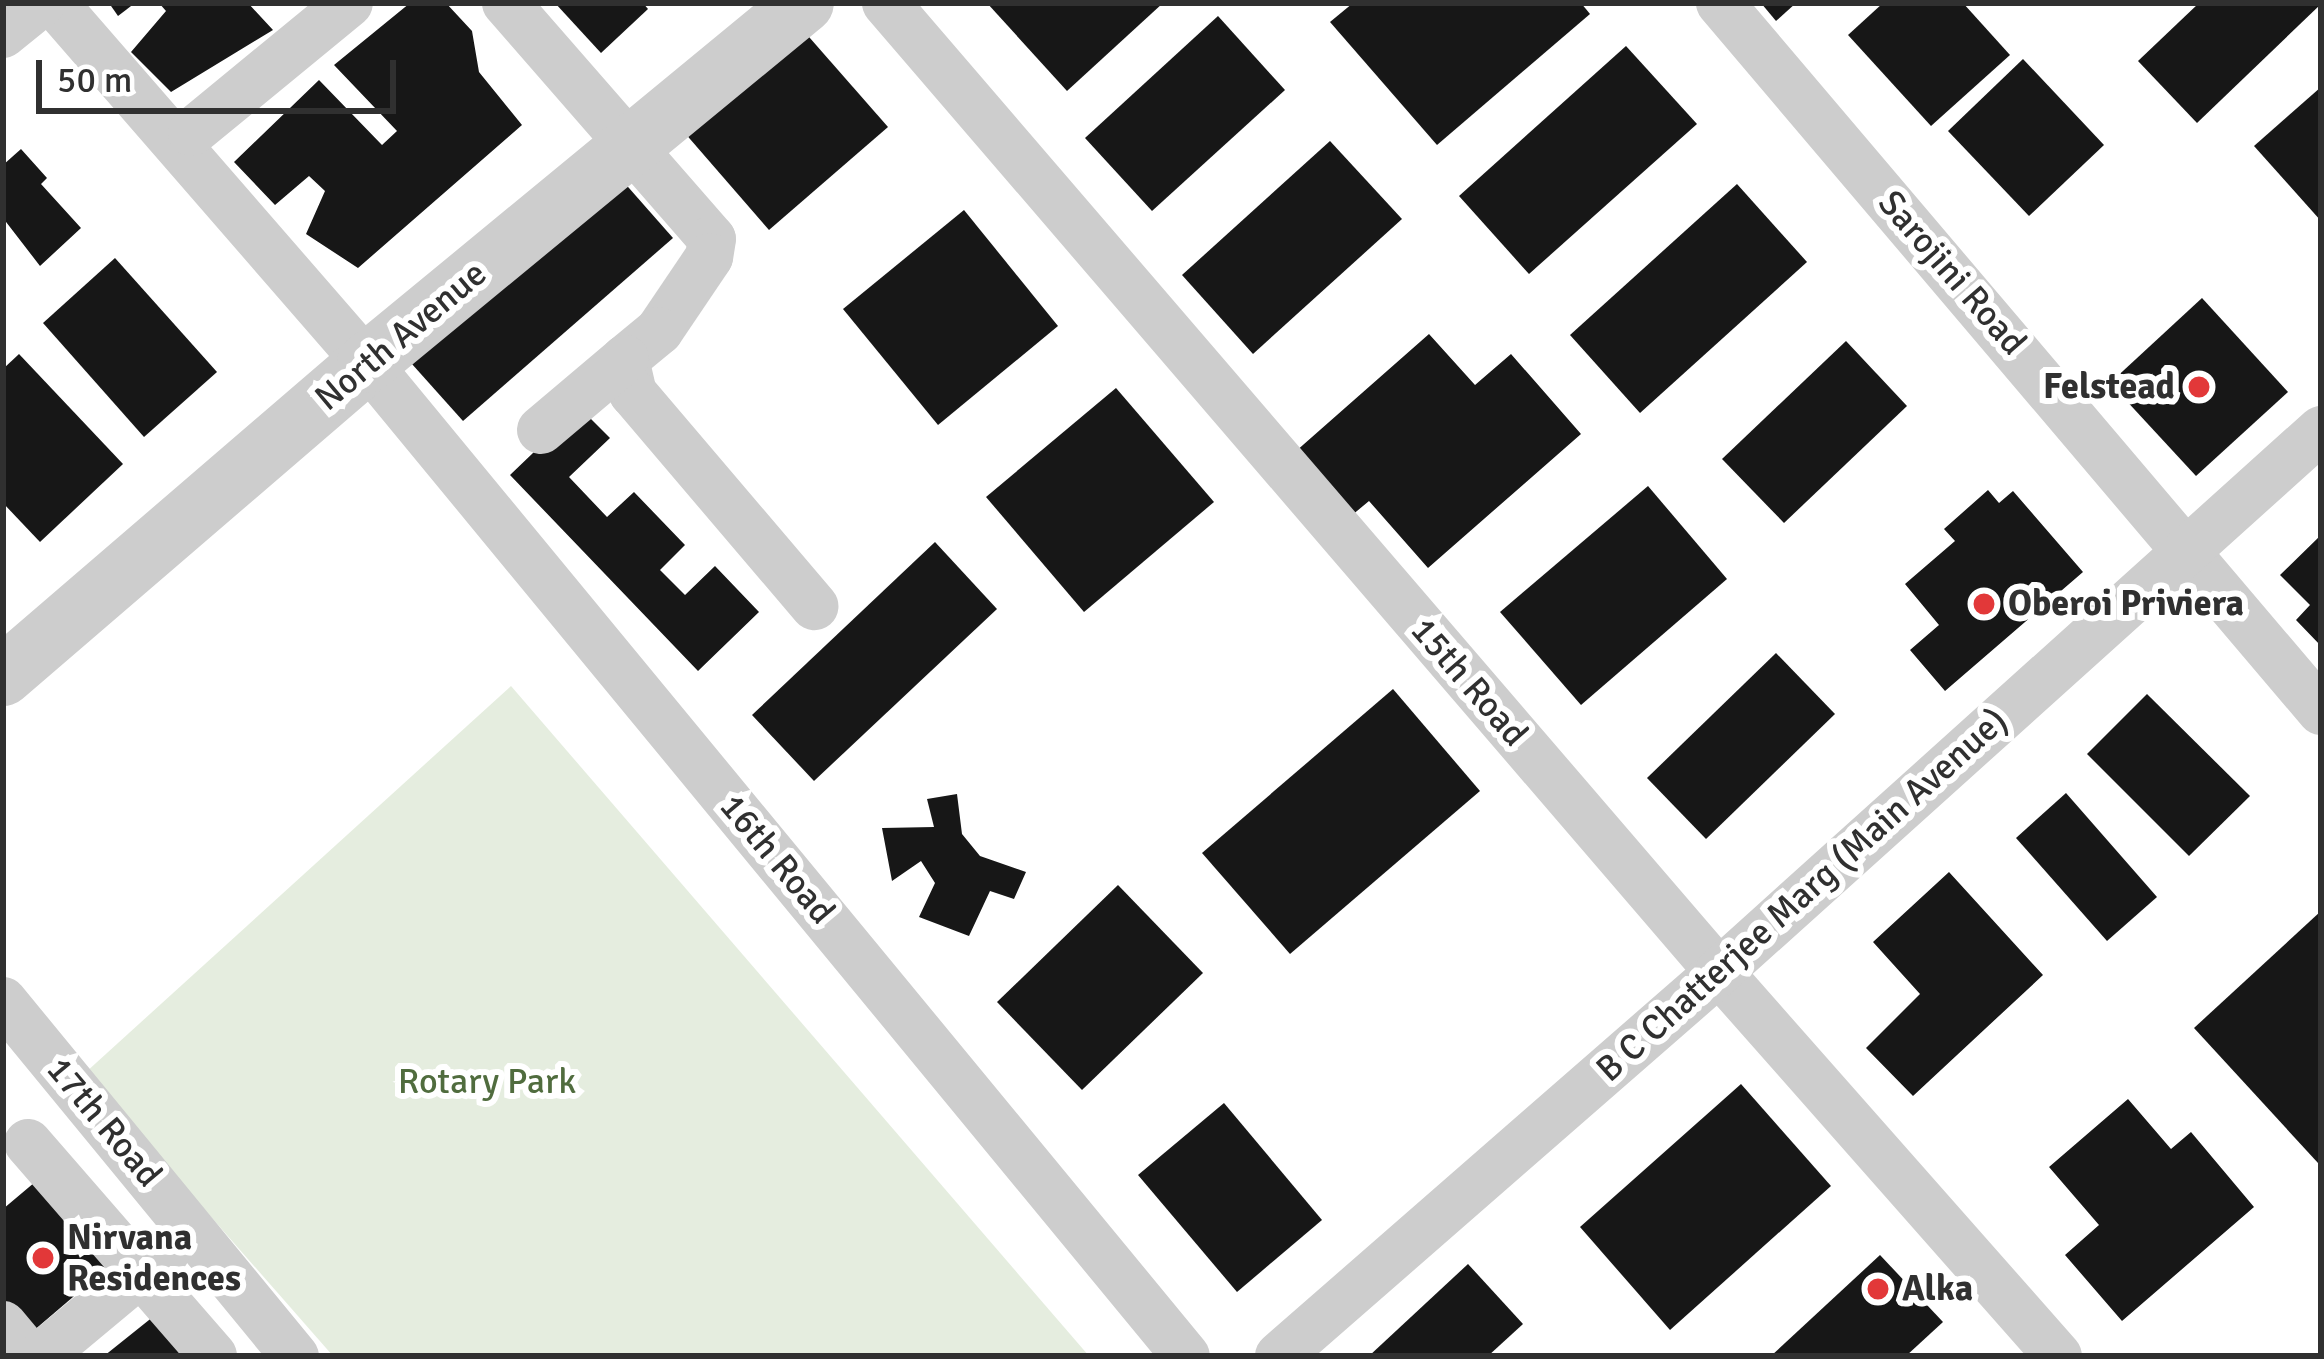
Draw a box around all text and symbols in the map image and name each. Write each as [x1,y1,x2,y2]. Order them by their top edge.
scale bar [42,36,402,110]
text: 50 m [57,58,133,103]
street label: Sarojini Road [1869,182,2035,364]
street label: North Avenue [307,252,495,420]
place label: Felstead [2043,365,2175,409]
marker: Felstead [2186,374,2212,400]
place label: Oberoi Priviera [2008,582,2244,626]
marker: Oberoi Priviera [1971,591,1997,617]
street label: 15th Road [1402,609,1536,755]
street label: B C Chatterjee Marg (Main Avenue) [1588,699,2016,1091]
street label: 16th Road [710,785,844,933]
street label: 17th Road [37,1048,171,1196]
park label: Rotary Park [398,1060,576,1104]
place label: Nirvana Residences [67,1215,241,1300]
marker: Nirvana Residences [30,1245,56,1271]
place label: Alka [1902,1267,1973,1311]
marker: Alka [1865,1276,1891,1302]

